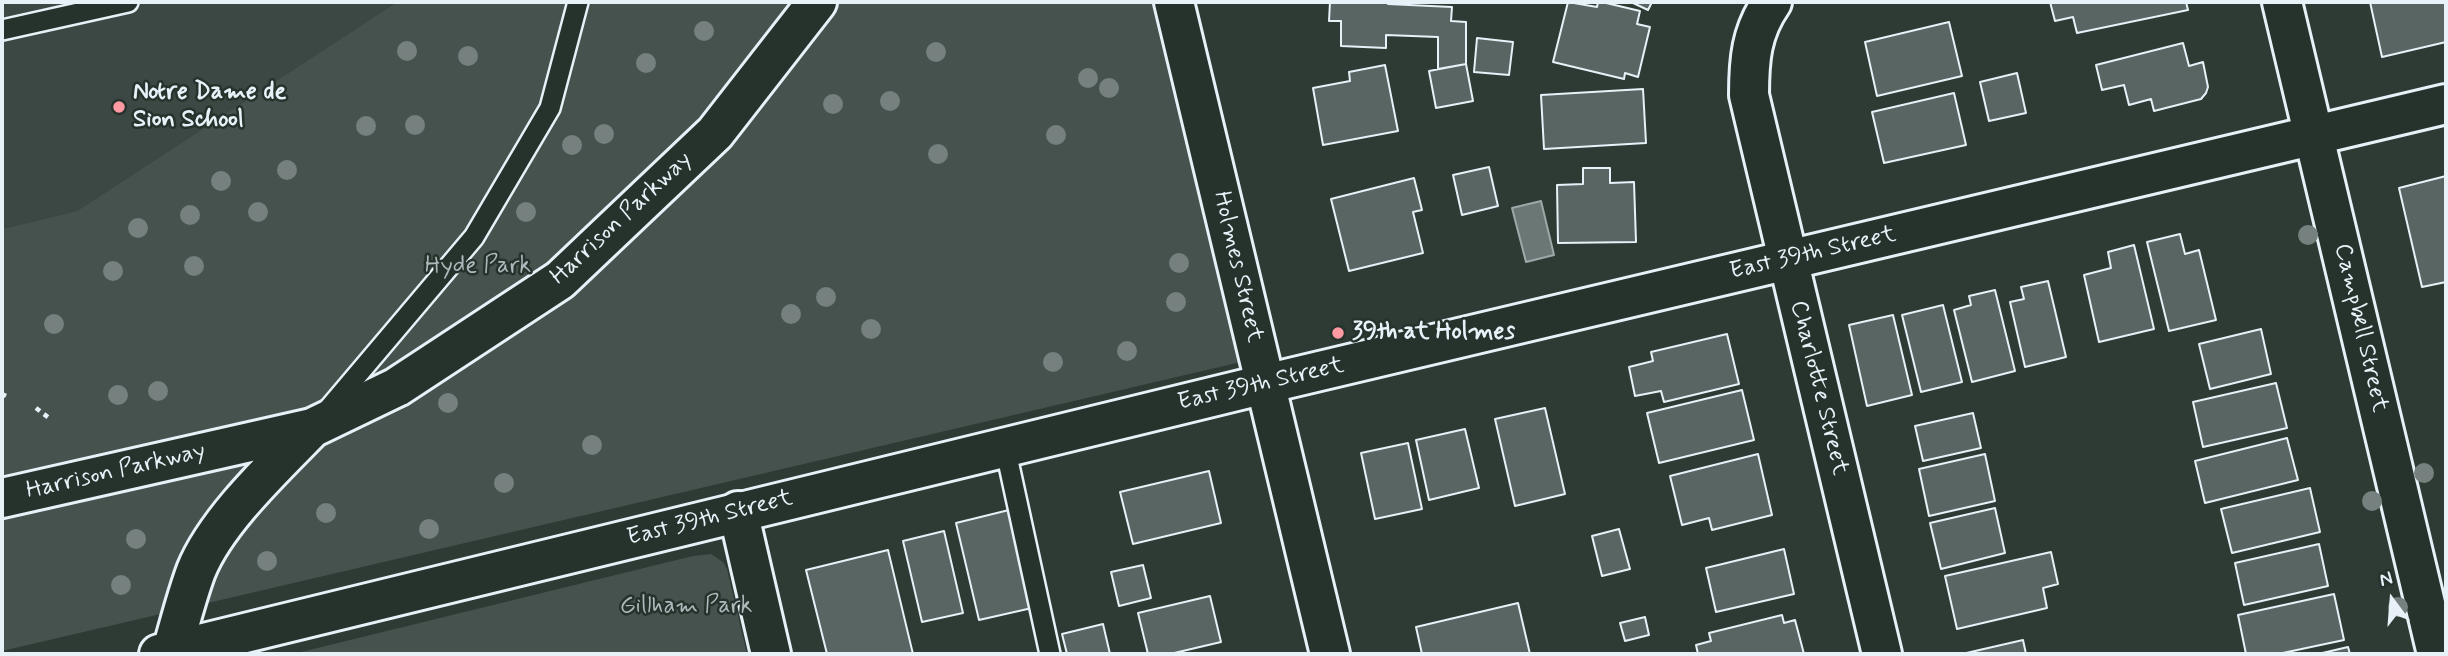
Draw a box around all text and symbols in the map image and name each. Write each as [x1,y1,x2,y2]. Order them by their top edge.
place label: Notre Dame de Sion School [133,79,286,135]
marker: Notre Dame de Sion School [111,99,127,115]
street label: Harrison Parkway [545,146,699,292]
street label: Holmes Street [1206,189,1268,345]
street label: East 39th Street [1727,221,1899,287]
street label: Campbell Street [2327,241,2393,415]
park label: Hyde Park [425,253,531,281]
street label: Charlotte Street [1782,298,1854,478]
place label: 39th at Holmes [1352,319,1515,347]
marker: 39th at Holmes [1330,325,1346,341]
street label: East 39th Street [1175,352,1347,418]
street label: Harrison Parkway [24,437,208,507]
street label: East 39th Street [624,485,796,553]
north arrow [2357,565,2427,635]
text: N [2377,566,2396,593]
park label: Gillham Park [620,593,752,621]

